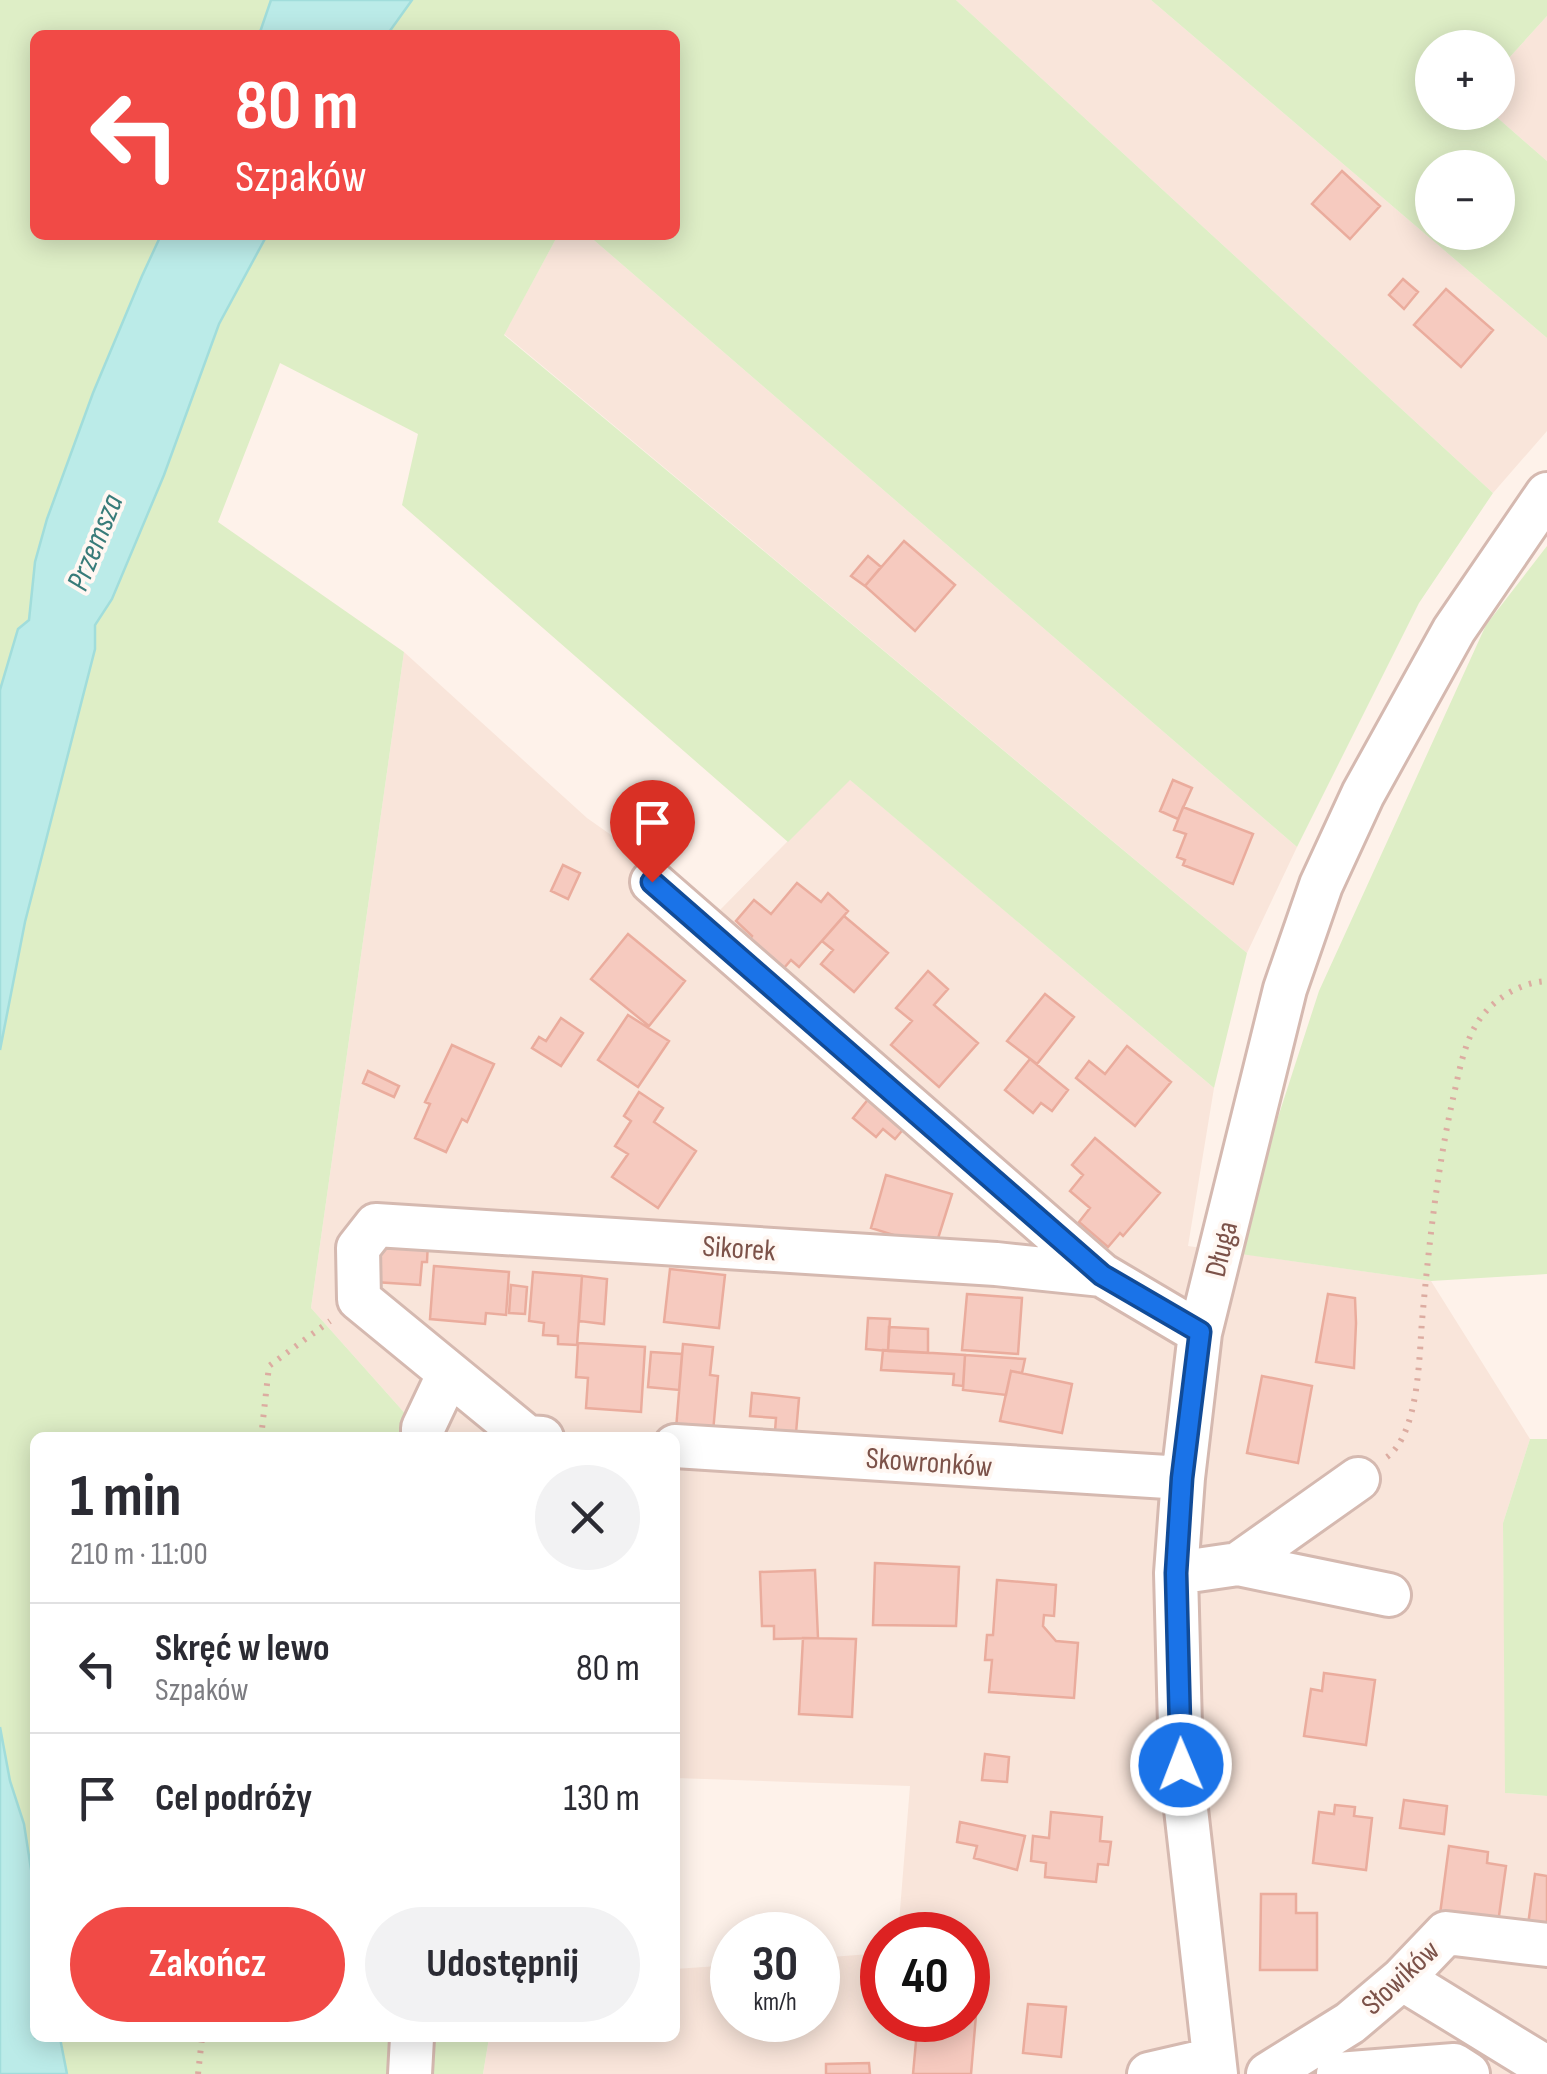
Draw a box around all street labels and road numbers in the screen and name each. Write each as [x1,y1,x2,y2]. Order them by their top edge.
street label: Długa [1198,1218,1246,1281]
street label: Sikorek [701,1228,777,1270]
street label: Skowronków [865,1441,993,1485]
street label: Słowików [1354,1933,1447,2023]

